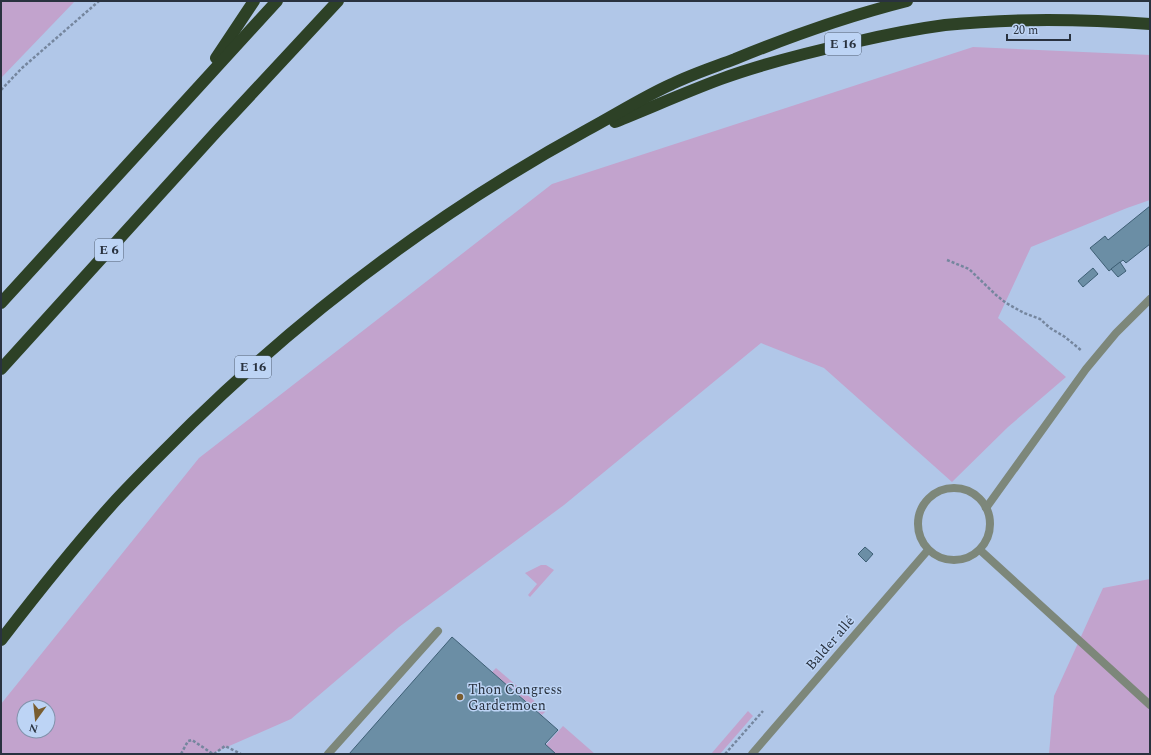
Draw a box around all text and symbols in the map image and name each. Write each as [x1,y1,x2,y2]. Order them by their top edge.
scale bar [1007,16,1070,42]
text: 20 m [1013,21,1038,40]
road number: E 16 [825,33,861,55]
road number: E 6 [95,239,123,261]
road number: E 16 [235,356,271,378]
street label: Balder allé [801,611,860,675]
place label: Thon Congress Gardermoen [468,679,562,716]
marker: Thon Congress Gardermoen [455,692,465,702]
north arrow [16,699,56,739]
text: N [27,719,40,738]

